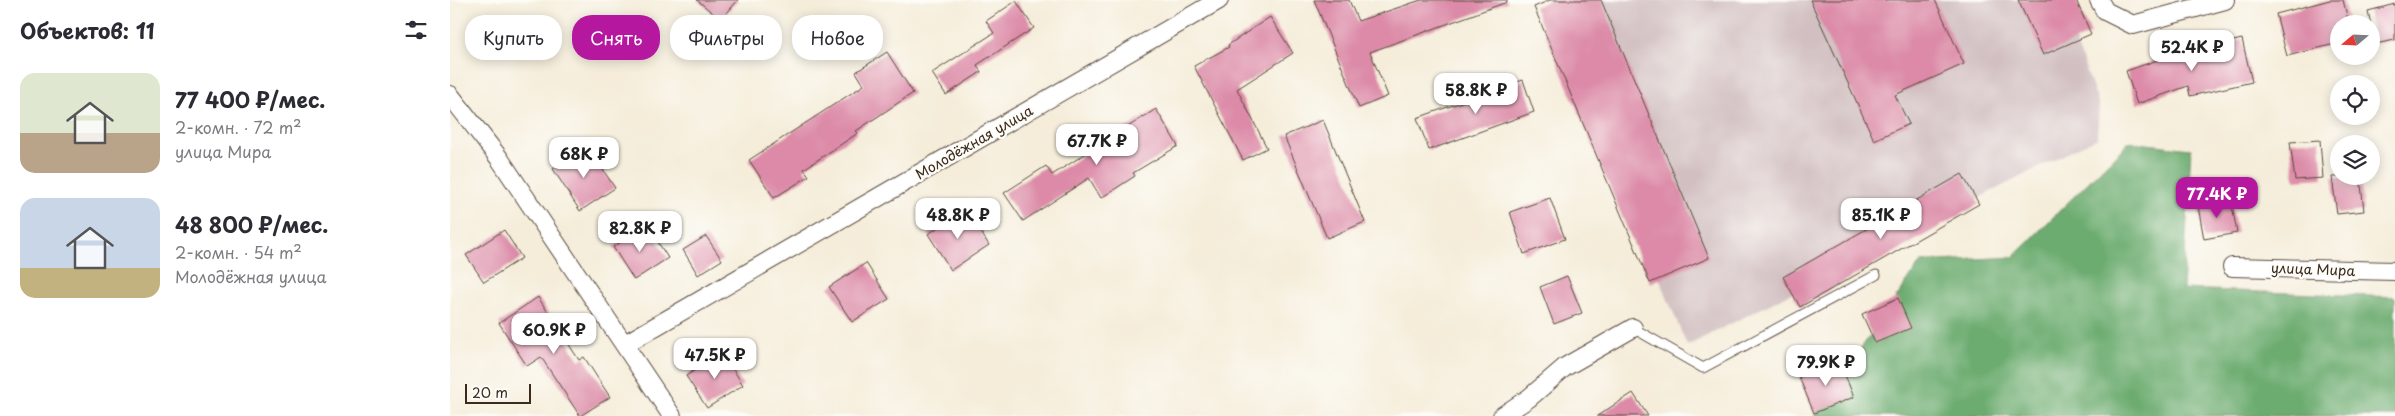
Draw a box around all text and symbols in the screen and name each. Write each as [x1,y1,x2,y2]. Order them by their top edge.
text: Объектов: 11 [20,14,155,46]
chip: Купить [465,15,562,60]
chip: Снять [572,15,660,60]
chip: Фильтры [670,15,782,60]
chip: Новое [792,15,883,60]
north arrow [2330,15,2380,65]
map controls [2330,15,2380,185]
icon: filters [402,16,430,44]
pin: 52.4K ₽ [2146,30,2238,72]
text: 52.4K ₽ [2160,34,2224,58]
pin: 58.8K ₽ [1430,72,1522,115]
button: locate [2330,75,2380,125]
text: 58.8K ₽ [1445,77,1507,101]
text: 77 400 ₽/мес. [175,83,325,115]
icon: home [60,93,120,153]
street label: Молодёжная улица [911,100,1037,184]
text: 2-комн. · 72 m² [175,115,302,139]
pin: 67.7K ₽ [1051,124,1143,166]
text: 67.7K ₽ [1067,128,1127,152]
button: layers [2330,135,2380,185]
pin: 68K ₽ [549,136,619,179]
text: улица Мира [175,139,271,163]
text: 68K ₽ [560,141,608,165]
pin: 77.4K ₽ [2171,176,2263,219]
text: 77.4K ₽ [2187,181,2247,205]
pin: 48.8K ₽ [912,198,1004,240]
pin: 85.1K ₽ [1835,198,1927,240]
text: 48.8K ₽ [926,202,990,226]
text: 85.1K ₽ [1852,202,1910,226]
text: 48 800 ₽/мес. [175,208,328,240]
pin: 82.8K ₽ [594,210,686,253]
text: 82.8K ₽ [609,215,671,239]
icon: home [60,218,120,278]
text: 2-комн. · 54 m² [175,240,302,264]
street label: улица Мира [2271,257,2356,281]
text: Молодёжная улица [175,264,327,288]
pin: 60.9K ₽ [508,312,600,355]
text: 60.9K ₽ [522,317,586,341]
pin: 47.5K ₽ [669,338,761,380]
text: 47.5K ₽ [684,342,746,366]
pin: 79.9K ₽ [1780,344,1872,387]
text: 79.9K ₽ [1797,349,1855,373]
scale bar [465,381,531,404]
text: 20 m [472,382,508,403]

